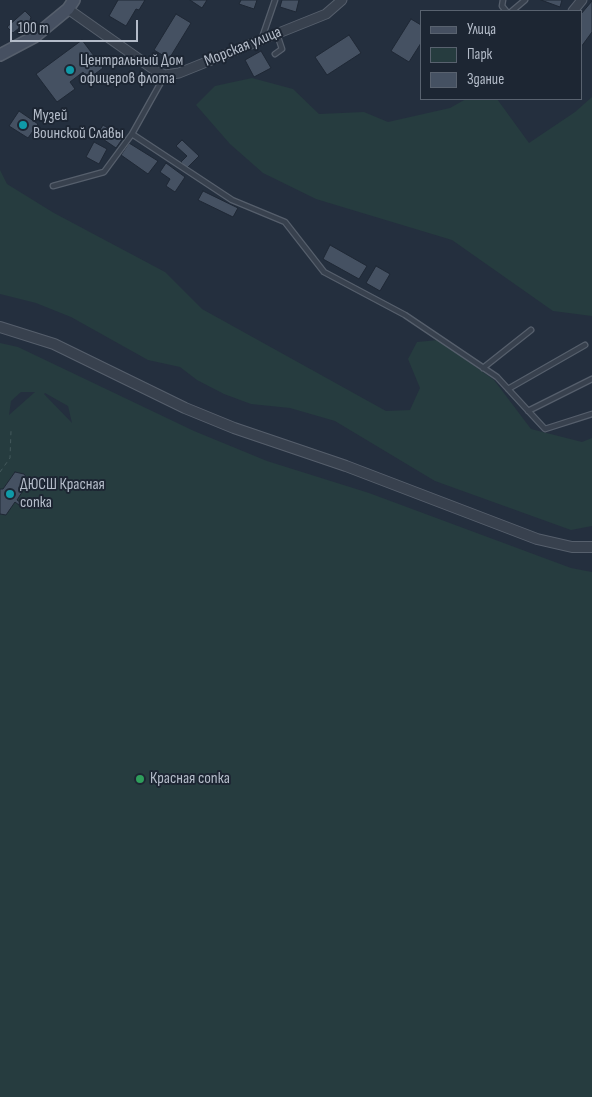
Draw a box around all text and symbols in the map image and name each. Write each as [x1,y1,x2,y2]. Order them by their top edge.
scale bar [12,10,140,42]
legend [420,10,582,100]
text: 100 m [18,19,49,38]
text: Улица [467,20,496,39]
street label: Морская улица [202,23,284,71]
text: Парк [467,45,492,64]
place label: Центральный Дом офицеров флота [80,51,183,89]
marker: Центральный Дом офицеров флота [64,64,76,76]
text: Здание [467,70,504,89]
place label: Музей Воинской Славы [33,106,124,144]
marker: Музей Воинской Славы [17,119,29,131]
place label: ДЮСШ Красная сопка [20,475,105,513]
marker: ДЮСШ Красная сопка [4,488,16,500]
place label: Красная сопка [150,769,230,789]
marker: Красная сопка [134,773,146,785]

